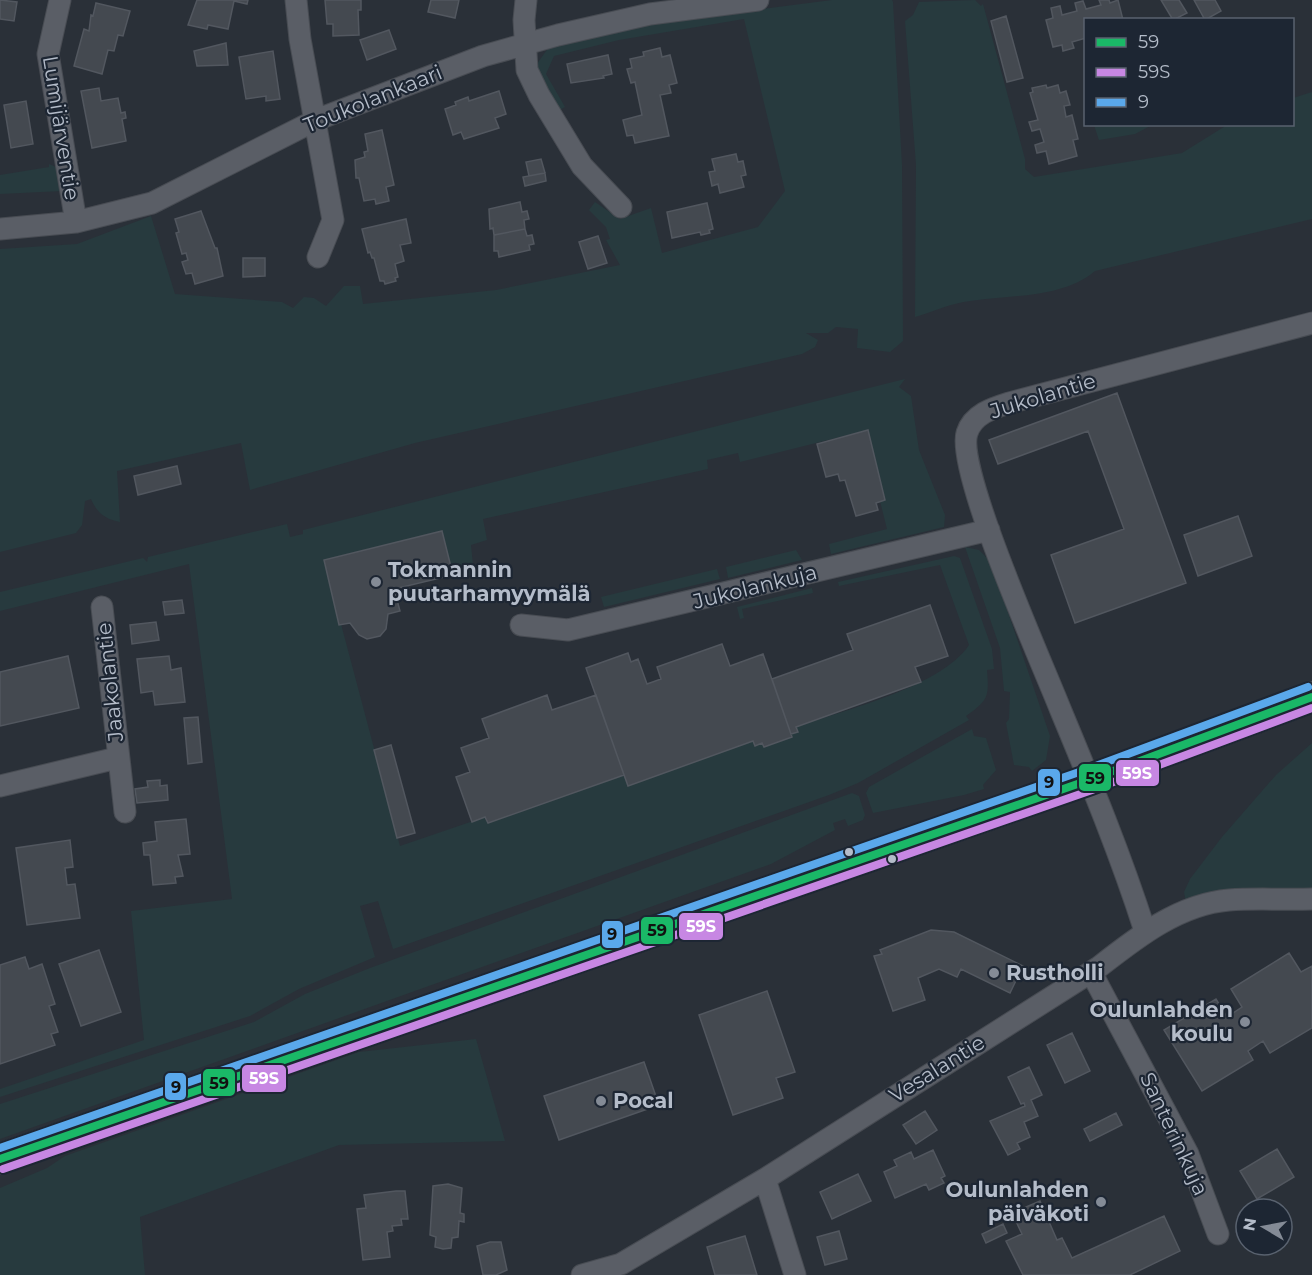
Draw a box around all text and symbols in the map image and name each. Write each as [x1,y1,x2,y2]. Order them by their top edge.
legend [1084,18,1294,126]
text: 59 [1138,31,1159,53]
street label: Lumijärventie [38,54,85,202]
street label: Toukolankaari [300,59,446,138]
text: 59S [1138,61,1170,83]
text: 9 [1138,91,1149,113]
street label: Jukolantie [986,368,1099,424]
place label: Tokmannin puutarhamyymälä [388,557,590,606]
street label: Jukolankuja [689,559,819,614]
marker: Tokmannin puutarhamyymälä [369,575,383,589]
street label: Jaakolantie [91,621,128,744]
line badge: 59S [1115,759,1160,787]
line badge: 59 [1078,763,1112,792]
text: 59S [1122,764,1152,783]
line badge: 9 [1037,768,1061,797]
text: 59 [1085,769,1105,788]
text: 9 [1044,773,1054,792]
unlabelled marker [843,846,855,858]
unlabelled marker [886,853,898,865]
line badge: 59S [678,912,724,941]
line badge: 59 [640,916,674,945]
text: 59S [686,917,716,936]
line badge: 9 [601,920,624,949]
text: 59 [647,921,667,940]
text: 9 [607,925,617,944]
place label: Rustholli [1006,960,1103,985]
marker: Rustholli [987,966,1001,980]
place label: Oulunlahden koulu [1089,997,1233,1046]
marker: Oulunlahden koulu [1238,1015,1252,1029]
street label: Vesalantie [884,1029,989,1108]
line badge: 59S [241,1064,287,1093]
line badge: 59 [202,1068,236,1097]
street label: Santerinkuja [1135,1068,1214,1199]
text: 59S [249,1069,279,1088]
line badge: 9 [164,1072,187,1101]
text: 59 [209,1074,229,1093]
text: 9 [171,1078,181,1097]
place label: Pocal [613,1088,674,1113]
marker: Pocal [594,1094,608,1108]
place label: Oulunlahden päiväkoti [945,1177,1089,1226]
marker: Oulunlahden päiväkoti [1094,1195,1108,1209]
north arrow [1234,1197,1294,1257]
text: N [1239,1216,1260,1233]

